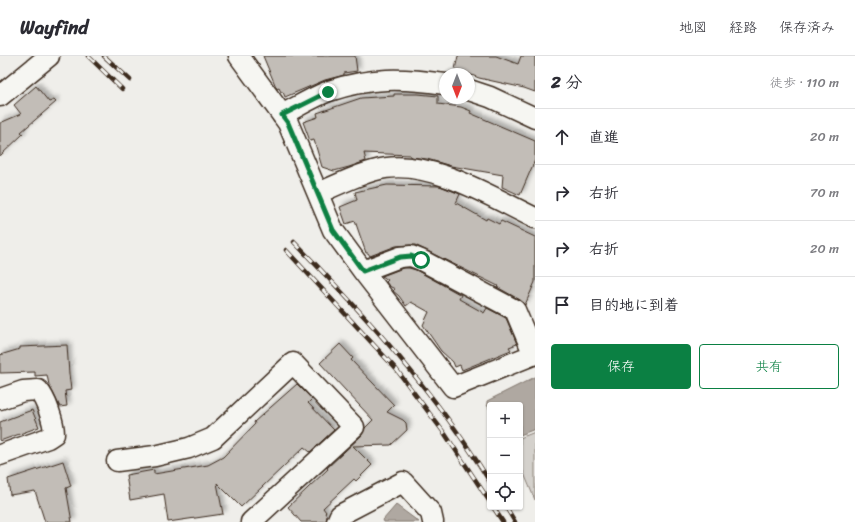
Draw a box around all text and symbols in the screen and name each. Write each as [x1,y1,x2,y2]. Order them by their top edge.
text: Wayfind [20,11,88,44]
text: 地図 [679,15,707,40]
text: 経路 [729,15,757,40]
text: 保存済み [779,15,835,40]
text: 2 分 [551,67,582,97]
north arrow [439,68,475,104]
text: 徒歩 · 110 m [770,71,839,94]
route end [319,83,337,101]
text: 直進 [589,124,619,150]
text: 20 m [810,125,839,148]
icon: ahead [551,126,573,148]
text: 右折 [589,180,619,206]
text: 70 m [810,181,839,204]
icon: right [551,182,573,204]
text: 右折 [589,236,619,262]
text: 20 m [810,237,839,260]
icon: right [551,238,573,260]
route start [412,251,430,269]
text: 目的地に到着 [589,292,679,318]
icon: arrive [551,294,573,316]
button: 保存 [551,344,691,389]
button: 共有 [699,344,839,389]
map controls [487,402,523,510]
button: + [487,402,523,438]
button: − [487,438,523,474]
button: locate [487,474,523,510]

